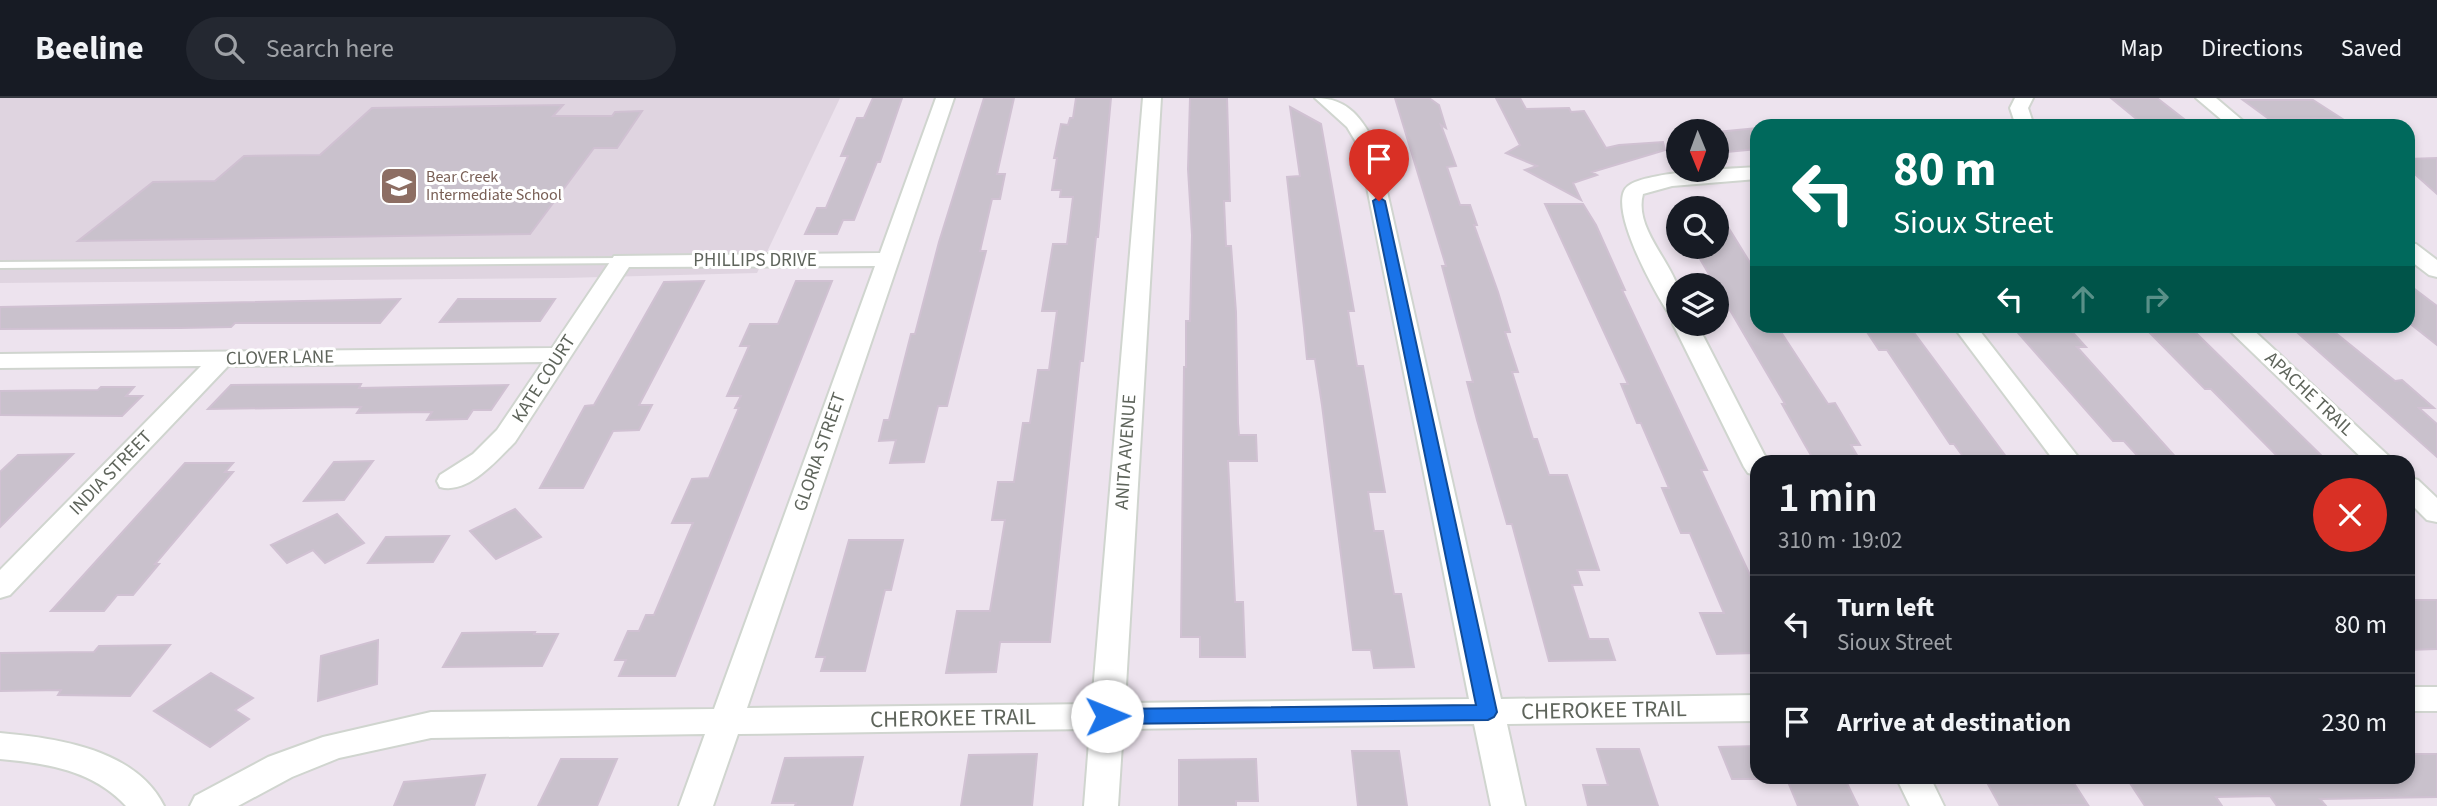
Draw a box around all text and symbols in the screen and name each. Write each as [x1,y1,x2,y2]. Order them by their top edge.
search box [186,17,676,80]
text: Beeline [35,25,144,72]
icon: search [210,29,248,67]
text: Search here [266,30,394,67]
text: Map [2120,31,2163,66]
text: Directions [2201,31,2303,66]
text: Saved [2341,31,2402,66]
north arrow [1666,119,1729,182]
map controls [1666,119,1729,336]
pin [1349,129,1409,201]
text: 80 m [1893,135,1997,205]
icon: arrive [1360,140,1398,178]
icon: left [1778,147,1869,238]
school or university icon: Bear Creek Intermediate School [378,165,420,207]
place label: Bear Creek Intermediate School [426,166,562,206]
button: search [1666,196,1729,259]
text: Sioux Street [1893,200,2054,246]
street label: PHILLIPS DRIVE [693,247,817,274]
button: layers [1666,273,1729,336]
icon: left [1991,280,2029,318]
icon: ahead [2064,280,2102,318]
icon: right [2137,280,2175,318]
street label: KATE COURT [505,330,583,428]
street label: CLOVER LANE [226,344,334,372]
street label: APACHE TRAIL [2259,346,2359,442]
street label: GLORIA STREET [787,389,853,515]
street label: ANITA AVENUE [1109,393,1143,511]
street label: INDIA STREET [63,424,159,522]
text: 1 min [1778,468,1878,528]
button: close [2313,478,2387,552]
text: 310 m · 19:02 [1778,524,1902,557]
text: Turn left [1837,589,1934,626]
icon: left [1778,605,1816,643]
text: 80 m [2334,606,2387,643]
text: Sioux Street [1837,626,1952,659]
position arrow [1070,679,1144,753]
street label: CHEROKEE TRAIL [1521,692,1687,728]
street label: CHEROKEE TRAIL [870,700,1036,736]
icon: arrive [1778,703,1816,741]
text: Arrive at destination [1837,704,2071,741]
text: 230 m [2321,704,2387,741]

